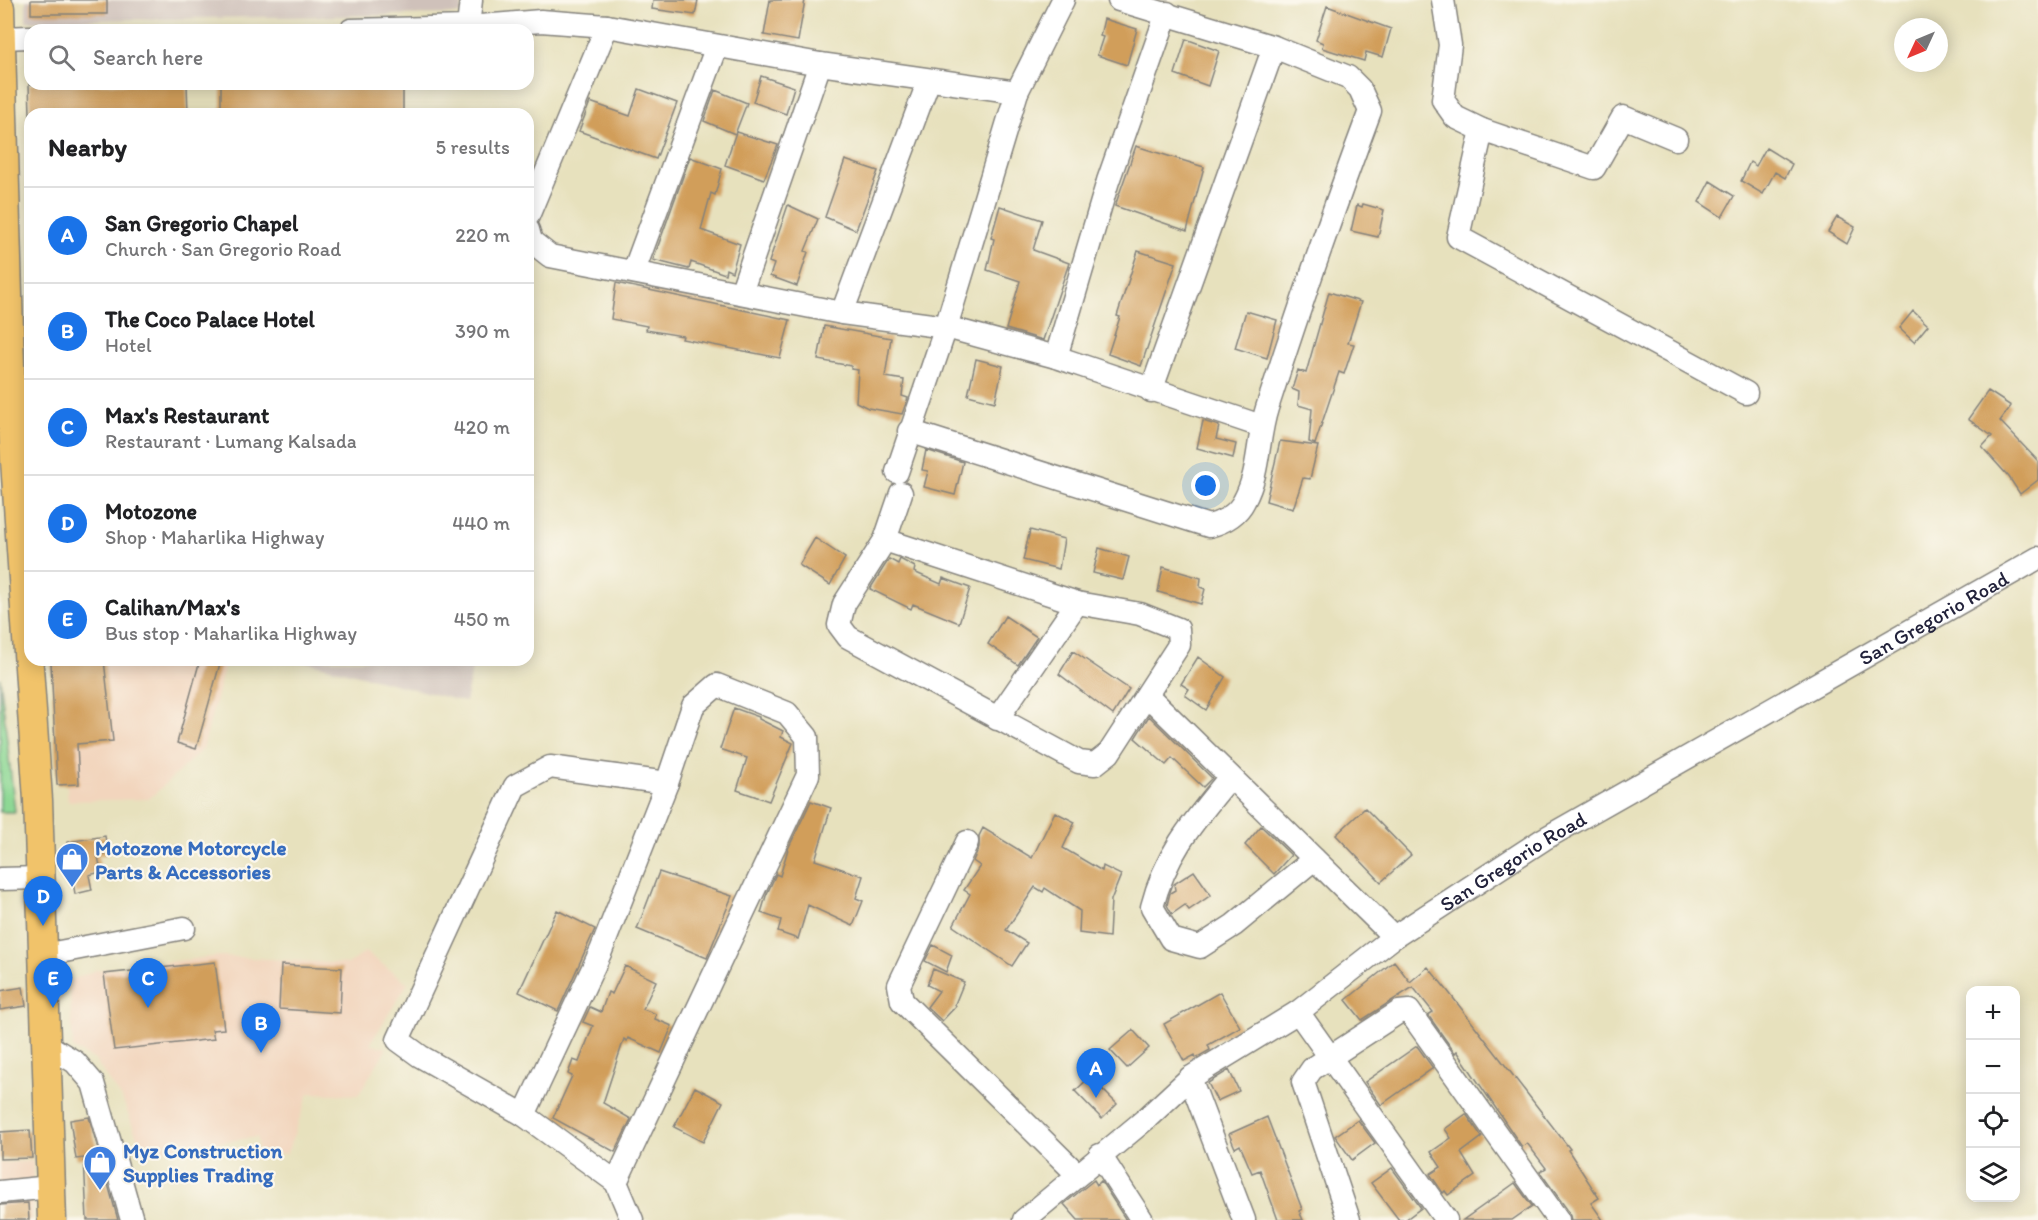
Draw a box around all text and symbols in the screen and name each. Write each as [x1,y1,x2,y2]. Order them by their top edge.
north arrow [1894,18,1948,72]
search box [24,24,534,90]
icon: search [45,41,78,74]
text: Search here [93,44,203,71]
text: Nearby [48,131,127,163]
text: 5 results [436,135,510,159]
text: San Gregorio Chapel [105,210,298,237]
text: A [61,223,74,247]
text: 220 m [455,223,510,247]
text: Church · San Gregorio Road [105,237,341,261]
text: The Coco Palace Hotel [105,306,315,333]
text: B [61,319,74,343]
text: 390 m [455,319,510,343]
text: Hotel [105,333,152,357]
text: Max's Restaurant [105,402,269,429]
text: C [61,415,74,439]
text: 420 m [454,415,510,439]
text: Restaurant · Lumang Kalsada [105,429,357,453]
your location [1191,471,1220,500]
text: Motozone [105,498,197,525]
text: D [61,511,74,535]
text: 440 m [452,511,510,535]
text: Shop · Maharlika Highway [105,525,324,549]
street label: San Gregorio Road [1854,565,2013,670]
text: Calihan/Max's [105,594,240,621]
text: E [62,607,73,631]
text: 450 m [454,607,510,631]
text: Bus stop · Maharlika Highway [105,621,357,645]
street label: San Gregorio Road [1435,805,1591,916]
place label: Motozone Motorcycle Parts & Accessories [95,835,286,884]
shop icon: Motozone Motorcycle Parts & Accessories [54,841,90,888]
pin: D [24,876,63,926]
pin: E [34,958,72,1008]
pin: C [128,958,168,1008]
map controls [1966,986,2020,1202]
button: + [1966,986,2020,1040]
pin: B [242,1004,280,1053]
button: − [1966,1040,2020,1094]
pin: A [1076,1048,1116,1098]
button: locate [1966,1094,2020,1148]
place label: Myz Construction Supplies Trading [123,1138,283,1188]
shop icon: Myz Construction Supplies Trading [82,1144,118,1191]
button: layers [1966,1148,2020,1202]

